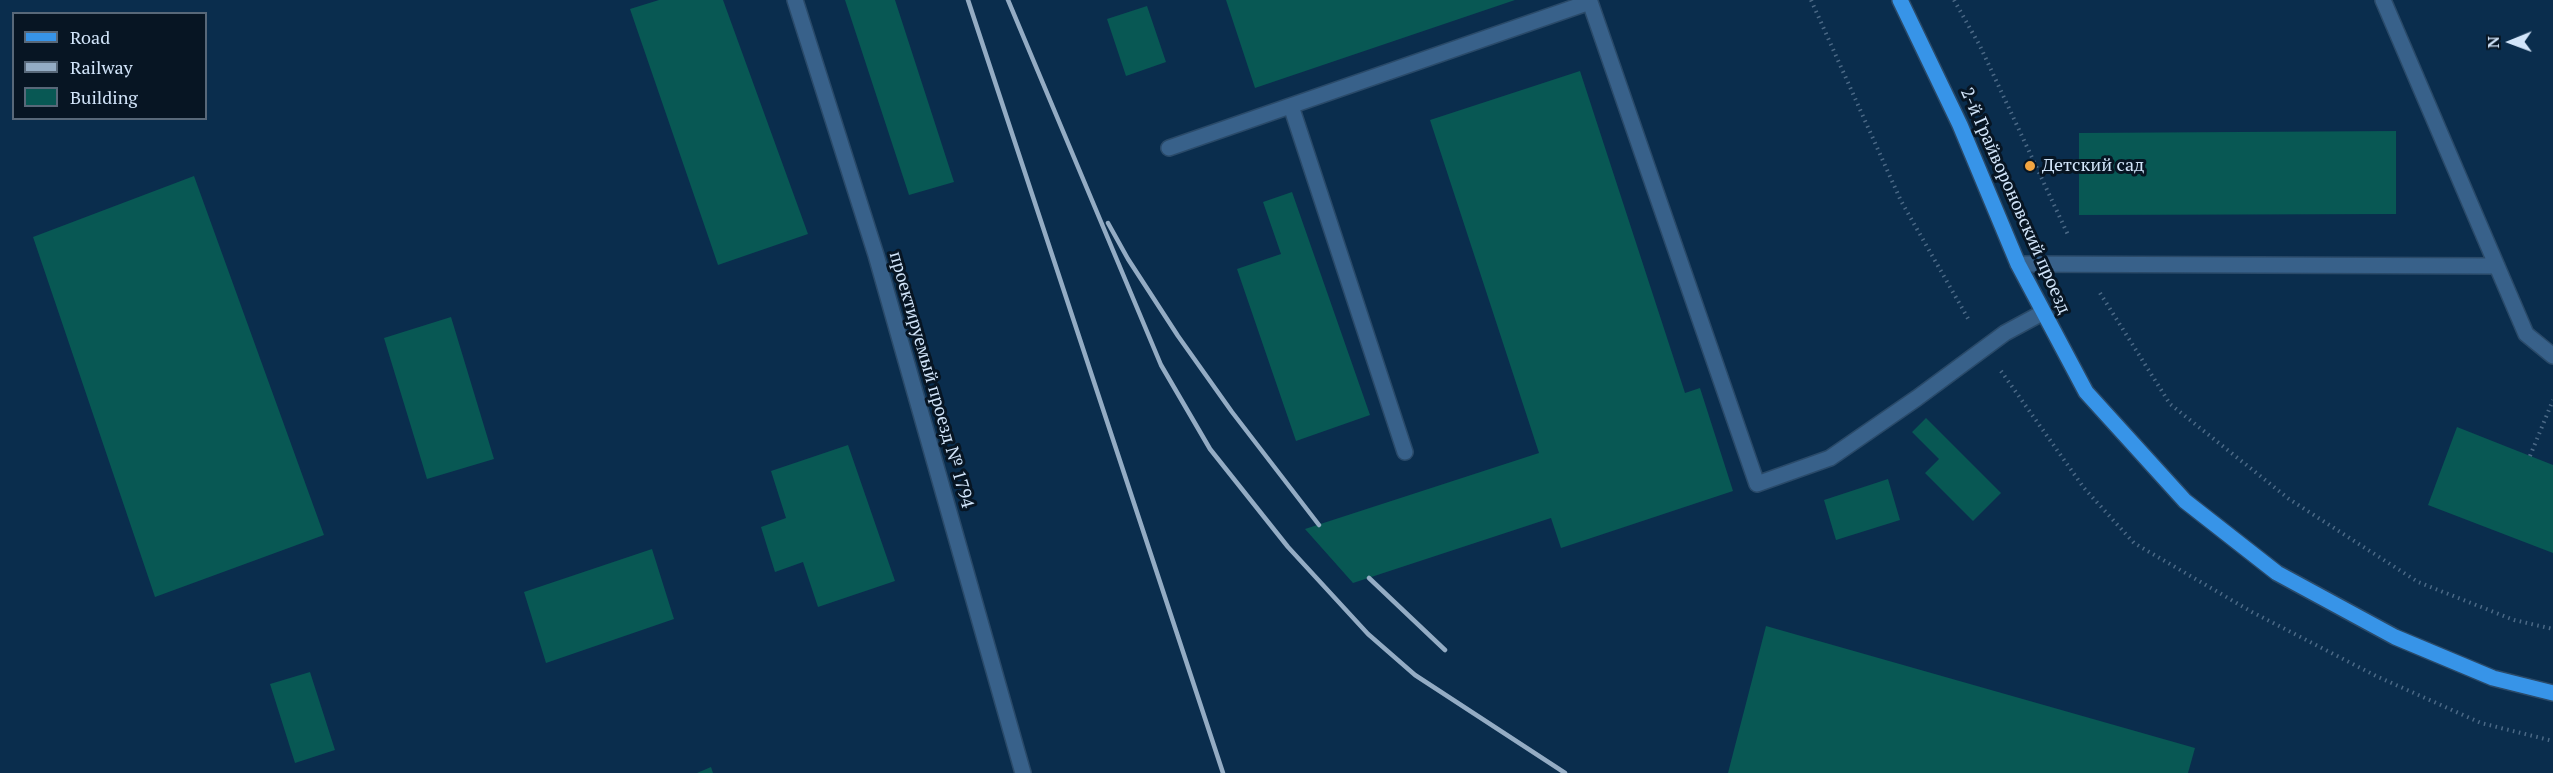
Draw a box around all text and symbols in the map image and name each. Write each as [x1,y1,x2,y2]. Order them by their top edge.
legend [12,12,207,120]
north arrow [2481,12,2541,72]
text: Road [70,25,110,49]
text: N [2482,36,2504,49]
text: Railway [70,55,133,79]
text: Building [70,85,138,109]
street label: 2-й Грайвороновский проезд [1955,85,2075,317]
place label: Детский сад [2042,155,2144,177]
marker: Детский сад [2023,159,2037,173]
street label: проектируемый проезд № 1794 [884,249,978,511]

